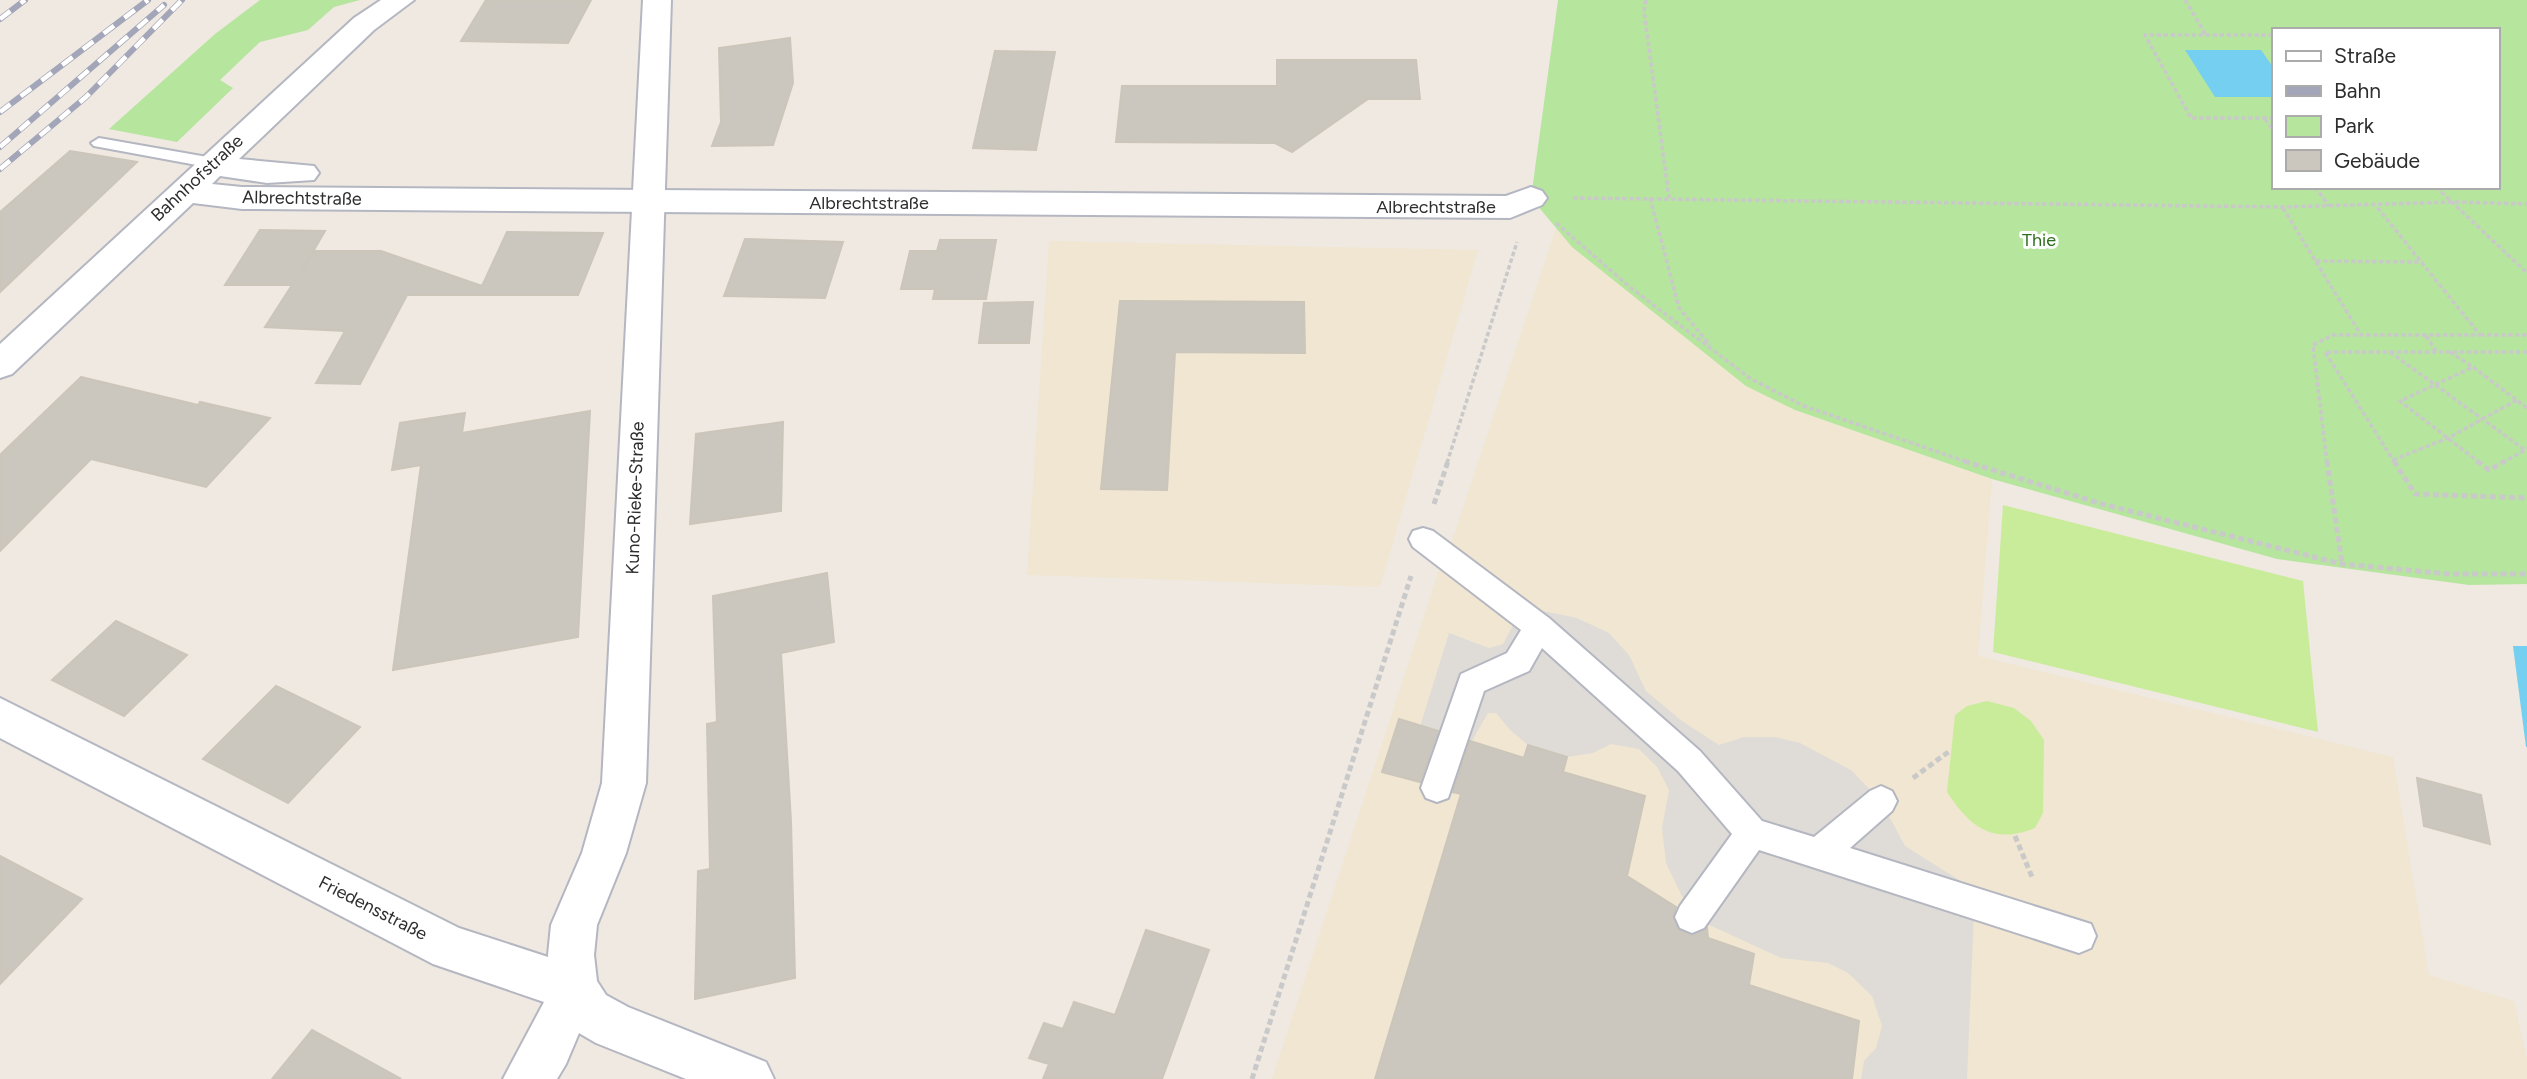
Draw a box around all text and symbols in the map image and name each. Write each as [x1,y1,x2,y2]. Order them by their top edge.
legend [2272,28,2499,189]
text: Straße [2334,43,2396,68]
text: Bahn [2334,78,2381,103]
text: Park [2334,113,2375,138]
street label: Bahnhofstraße [146,130,248,226]
text: Gebäude [2334,148,2420,173]
street label: Albrechtstraße [242,186,362,210]
street label: Albrechtstraße [809,192,929,214]
street label: Albrechtstraße [1376,196,1496,218]
park label: Thie [2022,229,2056,251]
street label: Kuno-Rieke-Straße [621,421,649,575]
street label: Friedensstraße [315,871,431,945]

